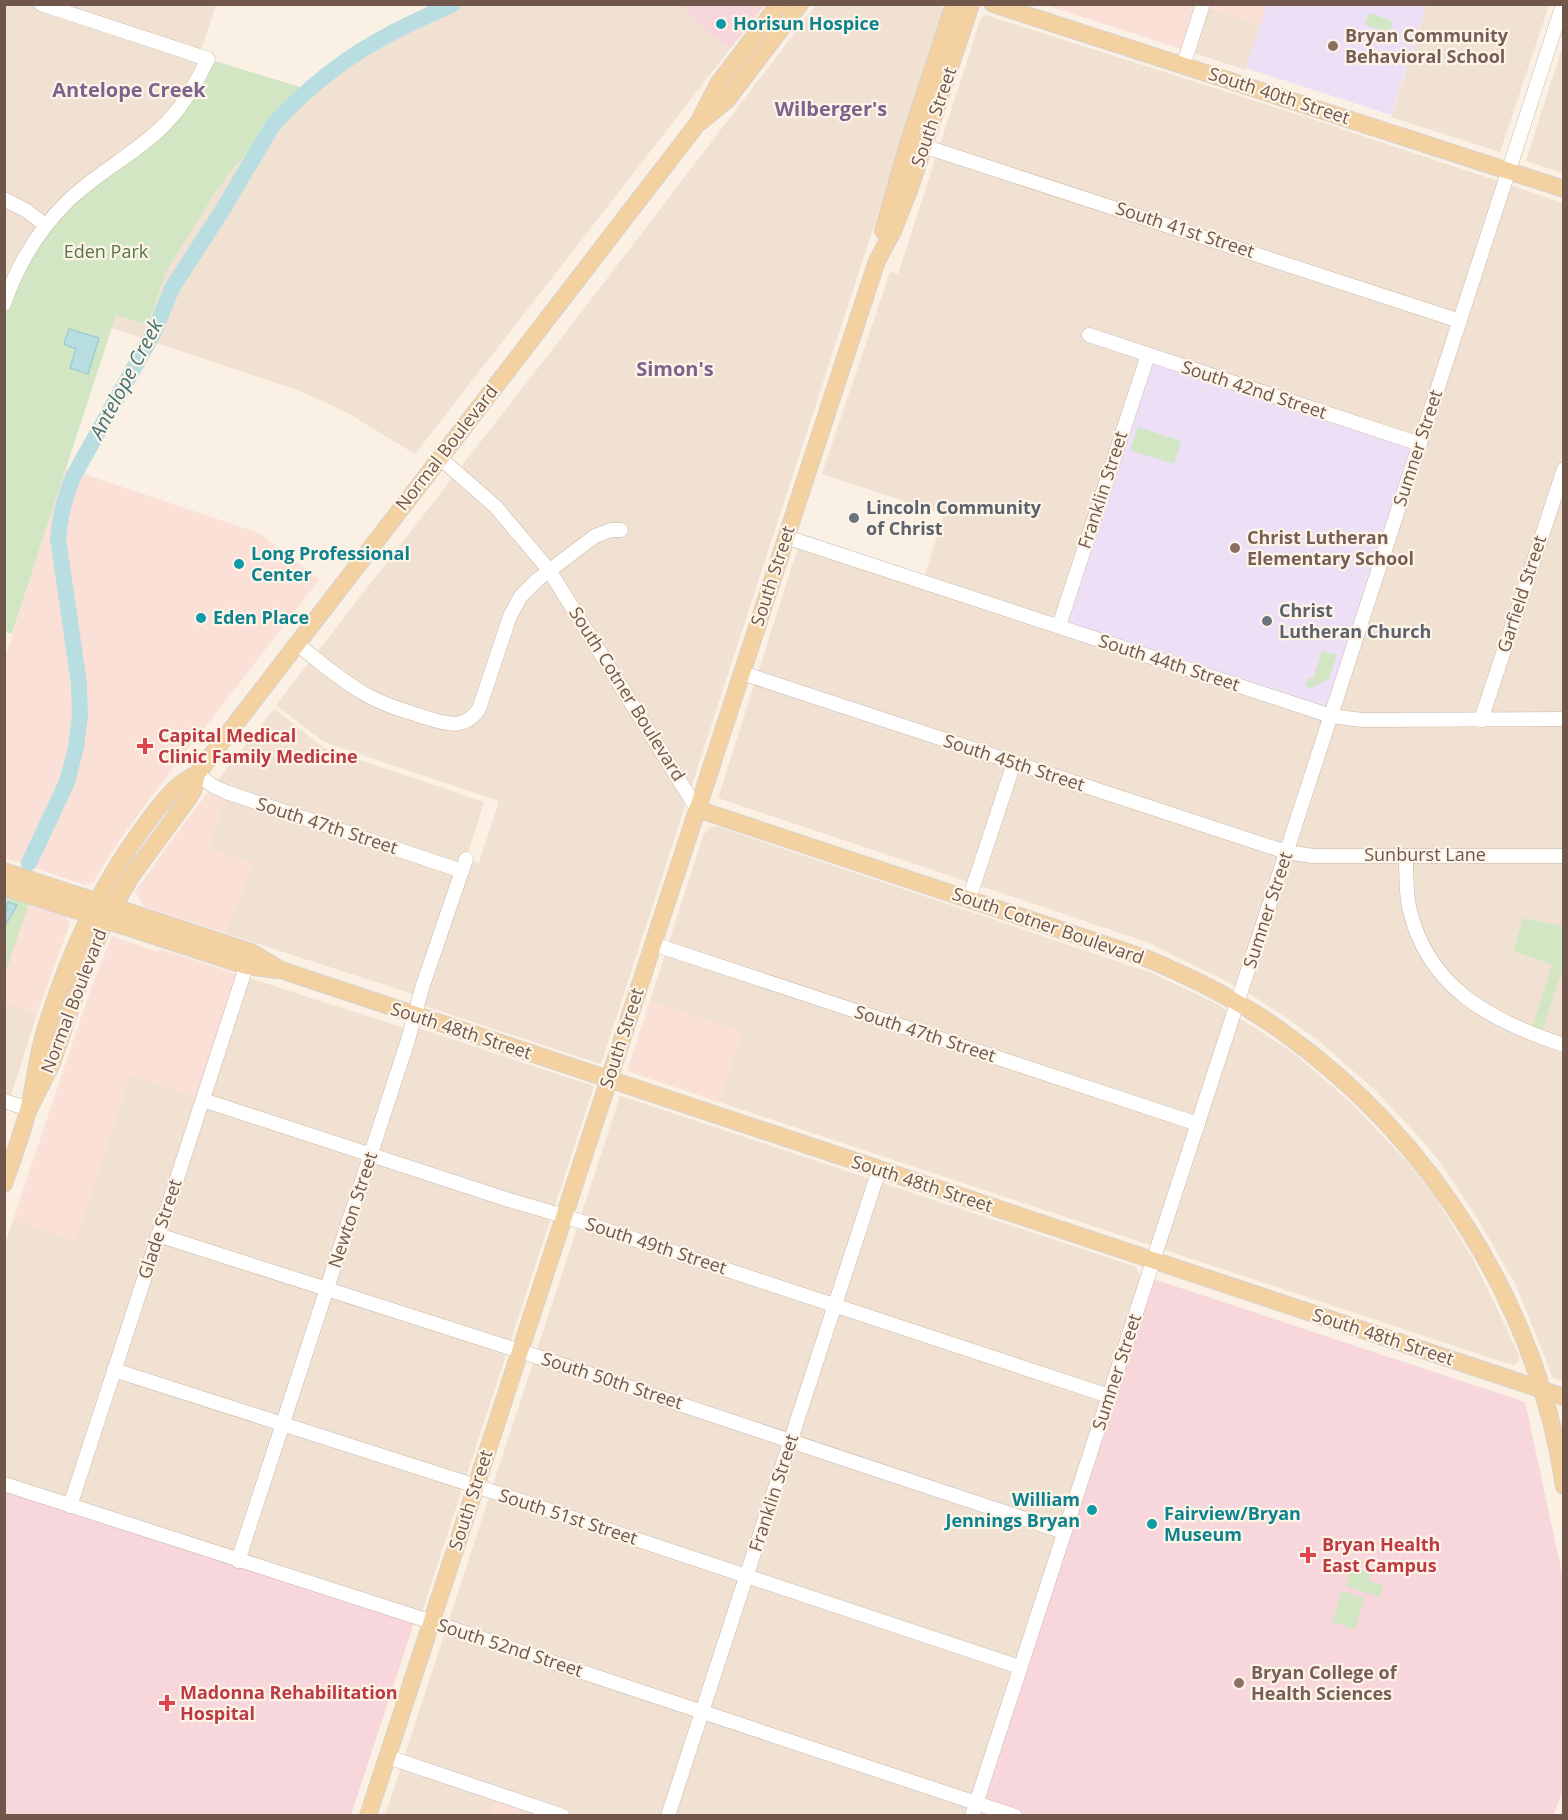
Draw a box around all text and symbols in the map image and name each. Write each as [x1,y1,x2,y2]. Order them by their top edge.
place label: Horisun Hospice [733,11,880,35]
marker: Horisun Hospice [714,17,728,31]
place label: Bryan Community Behavioral School [1345,23,1509,68]
marker: Bryan Community Behavioral School [1326,39,1340,53]
street label: South 40th Street [1206,61,1353,129]
street label: South Street [905,64,961,170]
district label: Antelope Creek [52,76,206,103]
district label: Wilberger's [775,95,887,122]
street label: South 41st Street [1113,195,1258,263]
park label: Eden Park [64,239,149,263]
water label: Antelope Creek [82,313,169,445]
street label: South 42nd Street [1179,354,1330,424]
district label: Simon's [636,355,714,382]
street label: Normal Boulevard [390,380,503,515]
street label: Sumner Street [1387,386,1447,509]
street label: Franklin Street [1072,428,1132,552]
place label: Lincoln Community of Christ [866,495,1042,540]
marker: Lincoln Community of Christ [847,511,861,525]
street label: South Street [745,522,800,629]
place label: Christ Lutheran Elementary School [1247,525,1414,570]
street label: Garfield Street [1491,532,1551,655]
place label: Long Professional Center [251,541,410,586]
marker: Christ Lutheran Elementary School [1228,541,1242,555]
marker: Long Professional Center [232,557,246,571]
place label: Christ Lutheran Church [1279,598,1431,643]
street label: South Cotner Boulevard [564,602,691,785]
place label: Eden Place [213,605,309,629]
marker: Eden Place [194,611,208,625]
marker: Christ Lutheran Church [1260,614,1274,628]
street label: South 44th Street [1096,628,1243,696]
place label: Capital Medical Clinic Family Medicine [158,723,358,768]
street label: South 45th Street [941,728,1088,796]
marker: Capital Medical Clinic Family Medicine [136,737,154,755]
street label: South 47th Street [254,791,401,859]
street label: Sunburst Lane [1364,842,1486,866]
street label: Sumner Street [1237,848,1297,971]
street label: South Cotner Boulevard [949,881,1147,969]
street label: Normal Boulevard [34,925,112,1076]
street label: South Street [594,984,649,1091]
street label: South 48th Street [388,996,535,1064]
street label: South 47th Street [852,999,999,1067]
street label: Newton Street [322,1149,382,1271]
street label: South 48th Street [849,1149,996,1217]
street label: Glade Street [132,1176,186,1282]
street label: South 49th Street [583,1211,730,1279]
street label: South 48th Street [1310,1302,1457,1370]
street label: Sumner Street [1086,1310,1146,1433]
street label: South 50th Street [539,1346,686,1414]
street label: Franklin Street [743,1431,803,1555]
street label: South Street [443,1446,498,1553]
street label: South 51st Street [496,1482,641,1550]
place label: William Jennings Bryan [943,1487,1080,1532]
place label: Fairview/Bryan Museum [1164,1501,1301,1546]
marker: William Jennings Bryan [1085,1503,1099,1517]
marker: Fairview/Bryan Museum [1145,1517,1159,1531]
place label: Bryan Health East Campus [1322,1532,1440,1577]
marker: Bryan Health East Campus [1299,1546,1317,1564]
street label: South 52nd Street [435,1612,586,1682]
place label: Bryan College of Health Sciences [1251,1660,1398,1705]
marker: Bryan College of Health Sciences [1232,1676,1246,1690]
place label: Madonna Rehabilitation Hospital [180,1680,398,1725]
marker: Madonna Rehabilitation Hospital [158,1694,176,1712]

